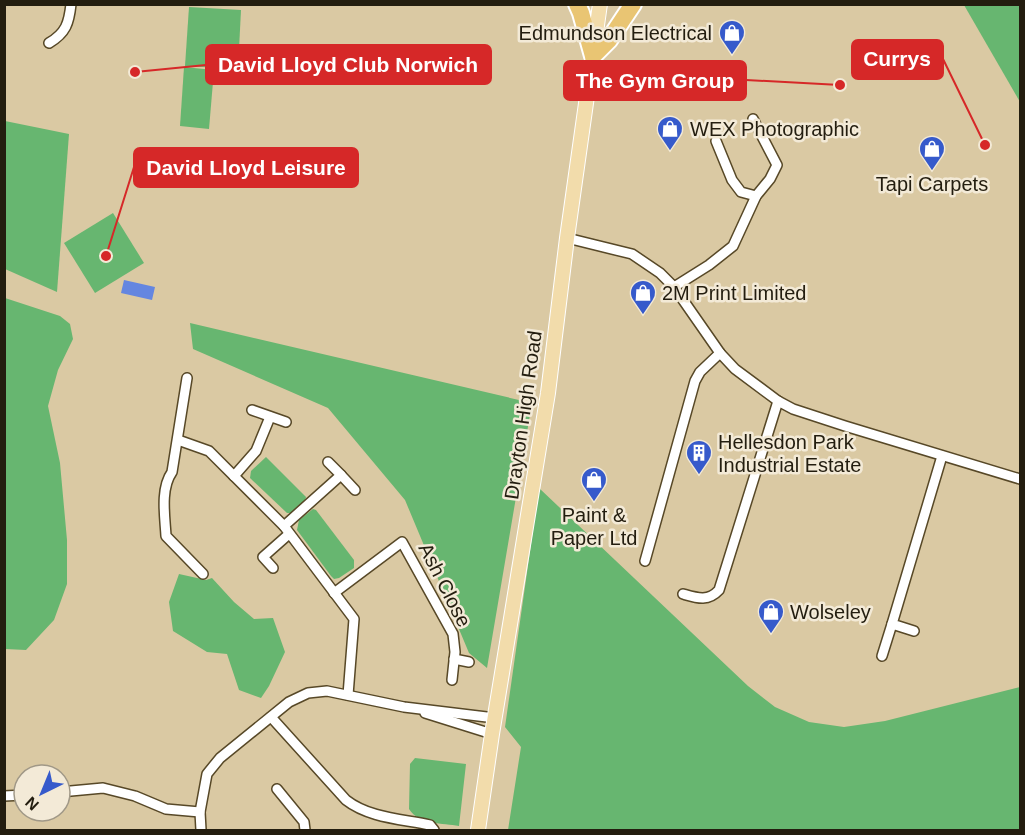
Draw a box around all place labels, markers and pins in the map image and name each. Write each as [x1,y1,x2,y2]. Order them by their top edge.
shop icon: Edmundson Electrical [717,18,747,56]
place label: Edmundson Electrical [519,22,712,44]
callout: Currys [852,40,943,79]
callout: David Lloyd Club Norwich [206,45,491,84]
callout: The Gym Group [564,61,746,100]
shop icon: WEX Photographic [655,114,685,152]
place label: WEX Photographic [690,118,859,140]
shop icon: Tapi Carpets [917,134,947,172]
callout: David Lloyd Leisure [134,148,358,187]
place label: Tapi Carpets [876,173,988,195]
shop icon: 2M Print Limited [628,278,658,316]
place label: 2M Print Limited [662,282,807,304]
place label: Hellesdon Park Industrial Estate [718,431,861,476]
building icon: Hellesdon Park Industrial Estate [684,438,714,476]
shop icon: Paint & Paper Ltd [579,465,609,503]
place label: Paint & Paper Ltd [551,504,637,549]
shop icon: Wolseley [756,597,786,635]
place label: Wolseley [790,601,871,623]

